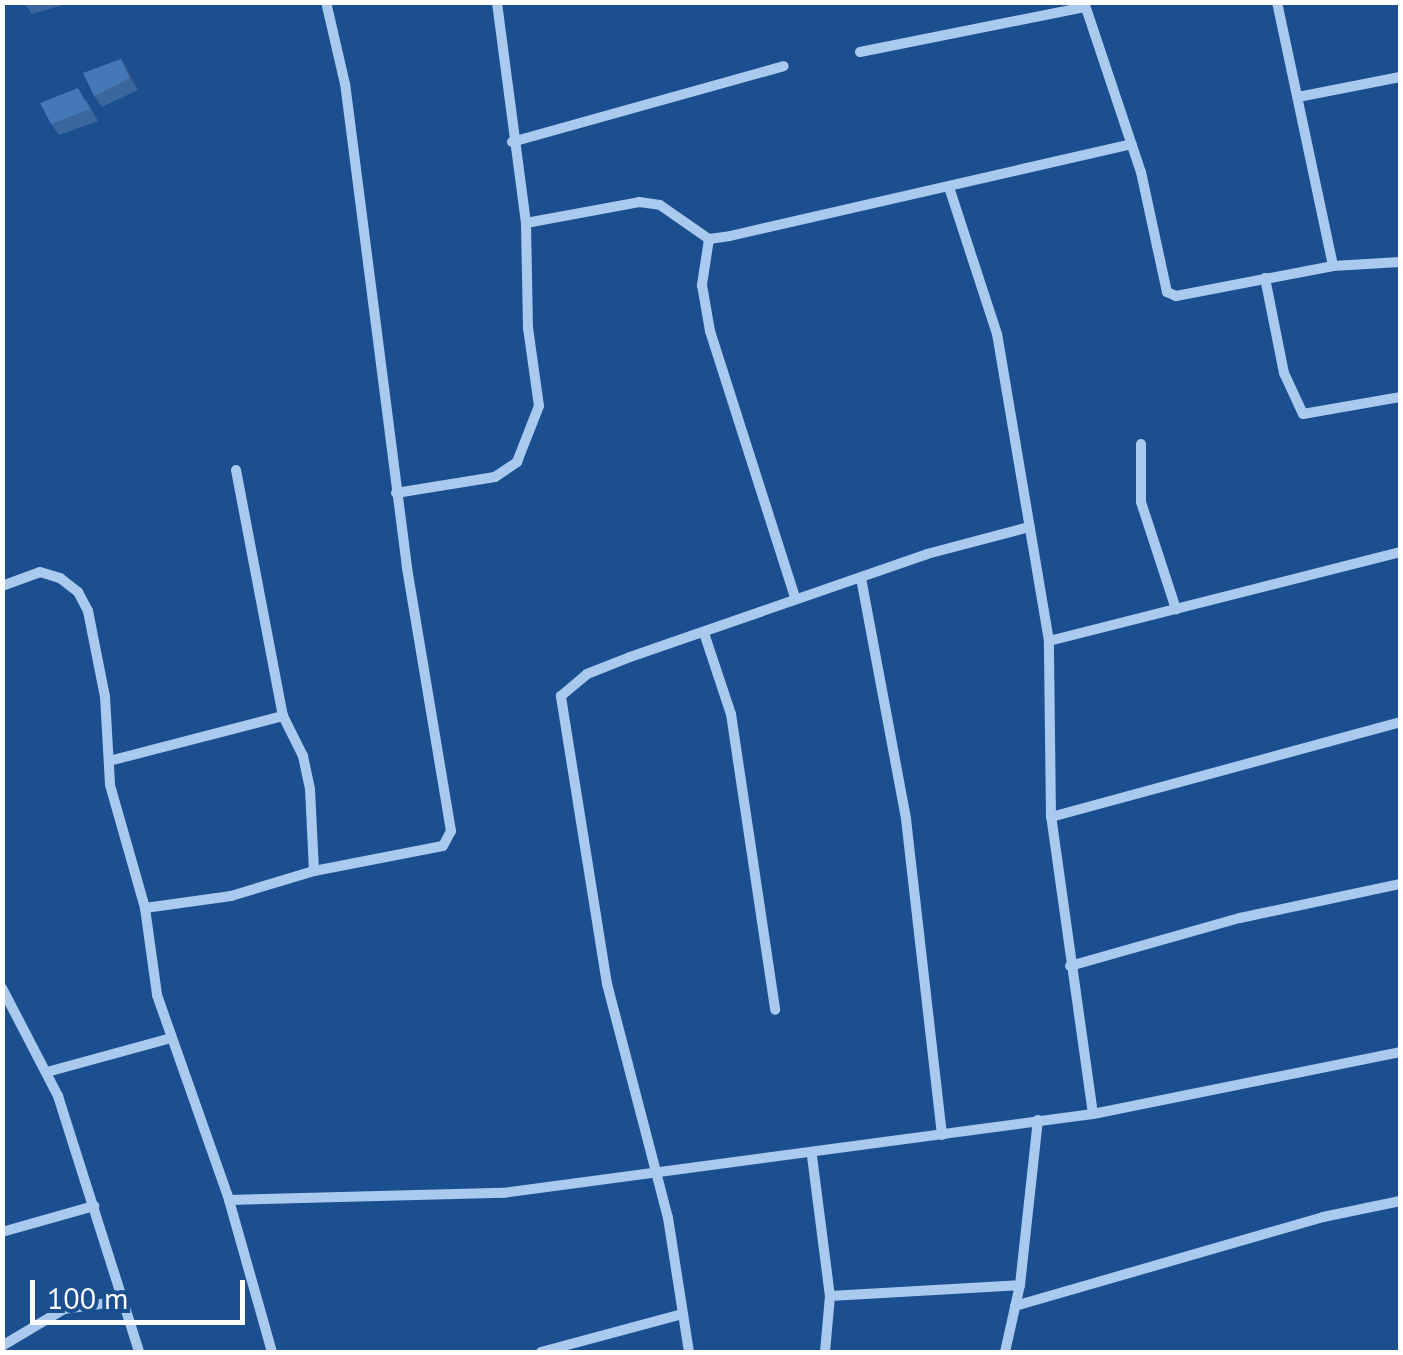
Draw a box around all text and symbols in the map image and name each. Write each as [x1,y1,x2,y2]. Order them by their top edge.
scale bar [35,1260,250,1322]
text: 100 m [47,1278,128,1317]

